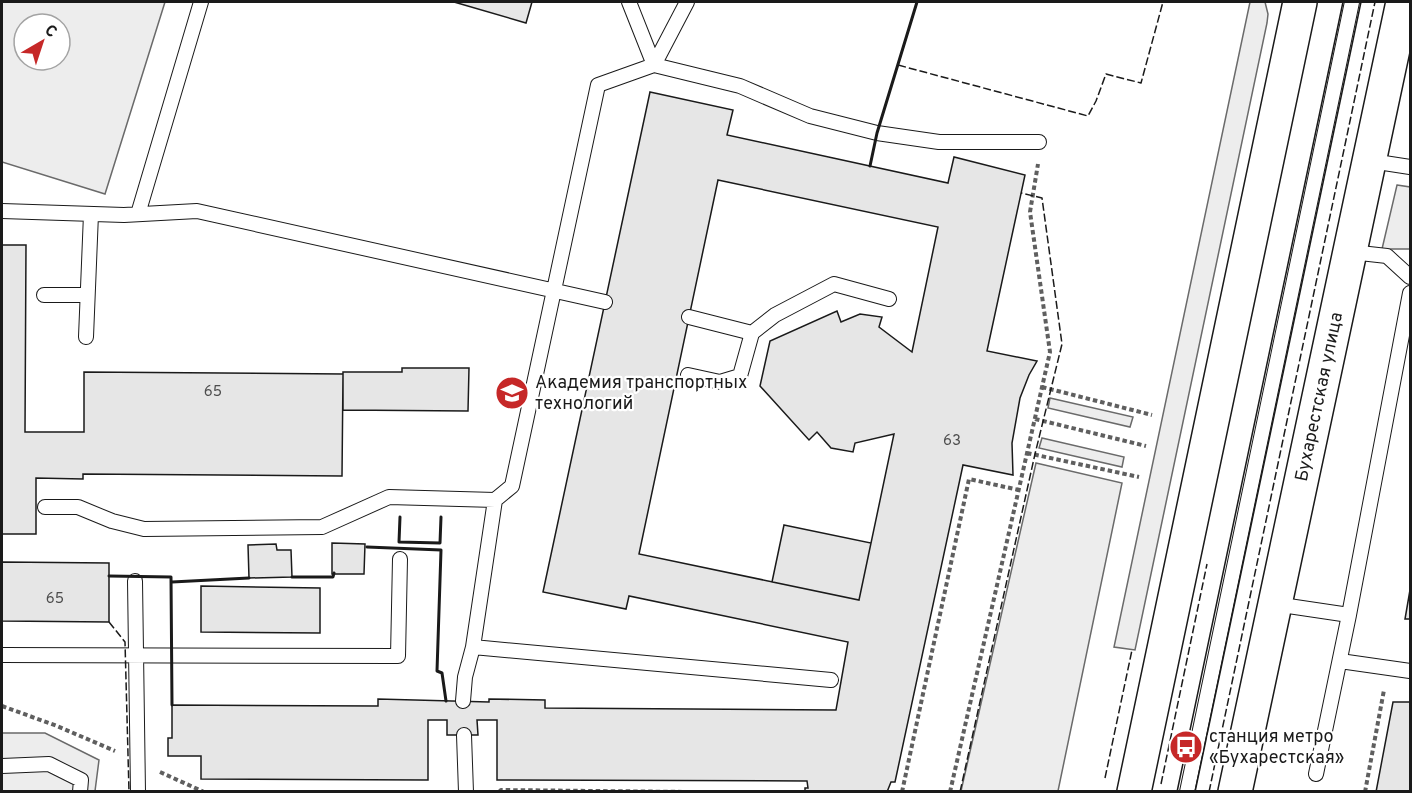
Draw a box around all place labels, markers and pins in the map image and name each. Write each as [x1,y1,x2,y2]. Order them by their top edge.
place label: Академия транспортных технологий [535,372,747,416]
school or university icon: Академия транспортных технологий [494,375,530,411]
place label: станция метро «Бухарестская» [1209,726,1344,770]
bus stop icon: станция метро «Бухарестская» [1168,729,1204,765]

